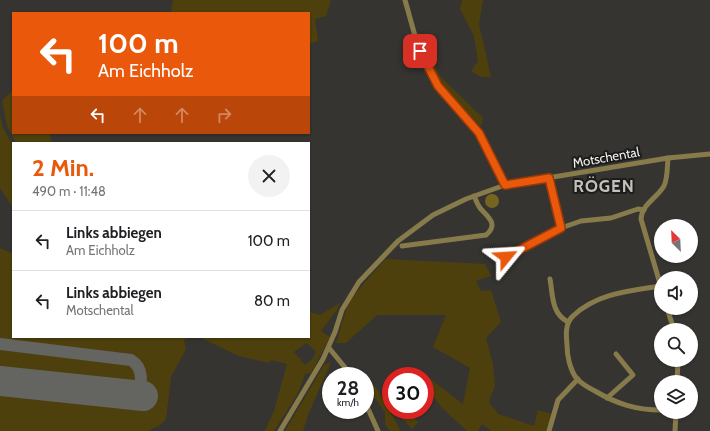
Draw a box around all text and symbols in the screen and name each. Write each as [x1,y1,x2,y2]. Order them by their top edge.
text: 100 m [98,26,179,60]
icon: left [32,28,84,80]
pin [403,34,437,68]
icon: arrive [409,40,431,62]
text: Am Eichholz [98,60,193,82]
icon: left [87,104,109,126]
icon: ahead [129,104,151,126]
icon: ahead [171,104,193,126]
icon: right [213,104,235,126]
street label: Motschental [571,143,641,171]
text: 2 Min. [32,153,94,182]
button: close [248,155,290,197]
district label: RÖGEN [573,176,635,196]
text: 490 m · 11:48 [32,183,106,199]
north arrow [654,219,698,263]
map controls [654,219,698,419]
text: Links abbiegen [66,224,162,242]
icon: left [32,230,54,252]
text: 100 m [248,232,290,250]
position arrow [485,236,527,278]
text: Am Eichholz [66,242,135,258]
button: sound [654,271,698,315]
text: Links abbiegen [66,284,162,302]
icon: left [32,290,54,312]
text: 80 m [254,292,290,310]
text: Motschental [66,302,134,318]
button: search [654,323,698,367]
speed limit sign: 30 [382,367,434,419]
button: layers [654,375,698,419]
text: 28 [337,376,359,400]
text: km/h [337,396,359,409]

